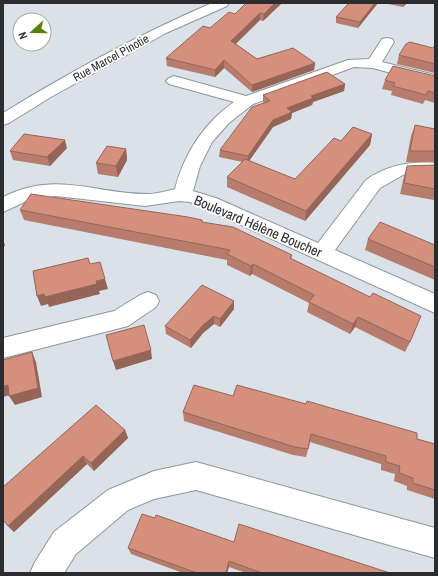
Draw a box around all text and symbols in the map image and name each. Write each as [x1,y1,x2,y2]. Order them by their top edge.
north arrow [12,12,52,52]
text: N [15,30,30,41]
street label: Rue Marcel Pinotie [70,31,152,85]
street label: Boulevard Hélène Boucher [191,191,325,261]

